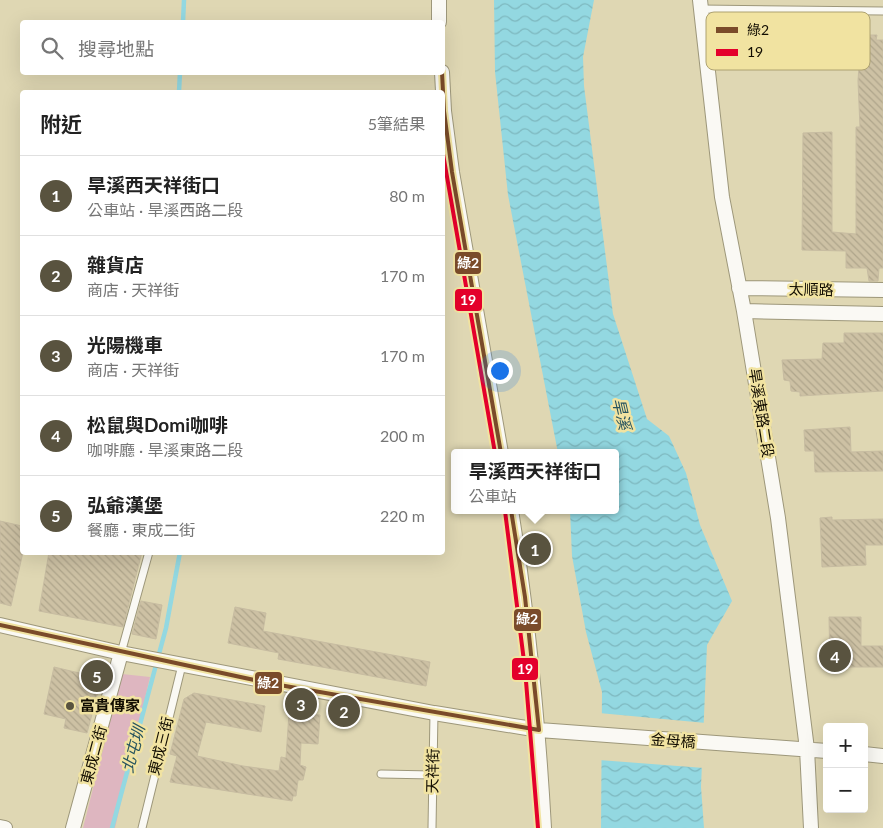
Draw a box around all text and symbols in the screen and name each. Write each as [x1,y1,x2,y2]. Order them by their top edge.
legend [706,12,870,70]
search box [20,20,445,75]
text: 綠2 [747,21,769,38]
icon: search [38,34,66,62]
text: 搜尋地點 [78,37,154,60]
text: 19 [747,43,763,60]
text: 附近 [40,111,82,136]
text: 5筆結果 [368,114,425,133]
text: 旱溪西天祥街口 [87,173,220,196]
text: 1 [51,186,61,205]
text: 80 m [389,186,425,205]
text: 公車站 · 旱溪西路二段 [87,200,243,219]
line badge: 綠2 [454,251,482,275]
text: 雜貨店 [87,253,144,276]
text: 綠2 [457,254,479,271]
text: 2 [51,266,61,285]
text: 170 m [380,266,425,285]
text: 商店 · 天祥街 [87,280,179,299]
street label: 太順路 [788,280,834,298]
line badge: 19 [454,288,483,312]
text: 19 [460,291,476,308]
text: 光陽機車 [87,333,163,356]
text: 3 [51,346,61,365]
text: 170 m [380,346,425,365]
your location [487,358,513,384]
text: 商店 · 天祥街 [87,360,179,379]
street label: 旱溪東路二段 [746,367,778,459]
water label: 旱溪 [610,396,636,434]
text: 松鼠與Domi咖啡 [87,413,228,436]
text: 4 [51,426,61,445]
text: 200 m [380,426,425,445]
text: 咖啡廳 · 旱溪東路二段 [87,440,243,459]
popup [451,449,619,514]
text: 旱溪西天祥街口 [468,459,602,482]
text: 公車站 [468,486,517,505]
text: 弘爺漢堡 [87,493,163,516]
text: 5 [51,506,61,525]
text: 220 m [380,506,425,525]
text: 餐廳 · 東成二街 [87,520,195,539]
pin: 1 [519,530,551,568]
line badge: 綠2 [513,608,542,632]
text: 綠2 [516,610,538,627]
pin: 4 [819,637,851,675]
pin: 5 [81,657,113,695]
line badge: 19 [511,657,539,681]
text: 19 [517,660,533,677]
line badge: 綠2 [254,671,283,695]
text: 綠2 [257,674,279,691]
pin: 3 [285,685,317,723]
pin: 2 [328,692,360,730]
place label: 富貴傳家 [80,696,140,714]
marker: 富貴傳家 [64,700,76,712]
street label: 東成三街 [144,714,176,777]
water label: 北屯圳 [117,721,148,775]
street label: 東成二街 [77,723,109,786]
map controls [823,723,868,813]
button: + [823,723,868,768]
street label: 金母橋 [650,729,696,751]
street label: 天祥街 [423,748,441,794]
button: − [823,768,868,813]

